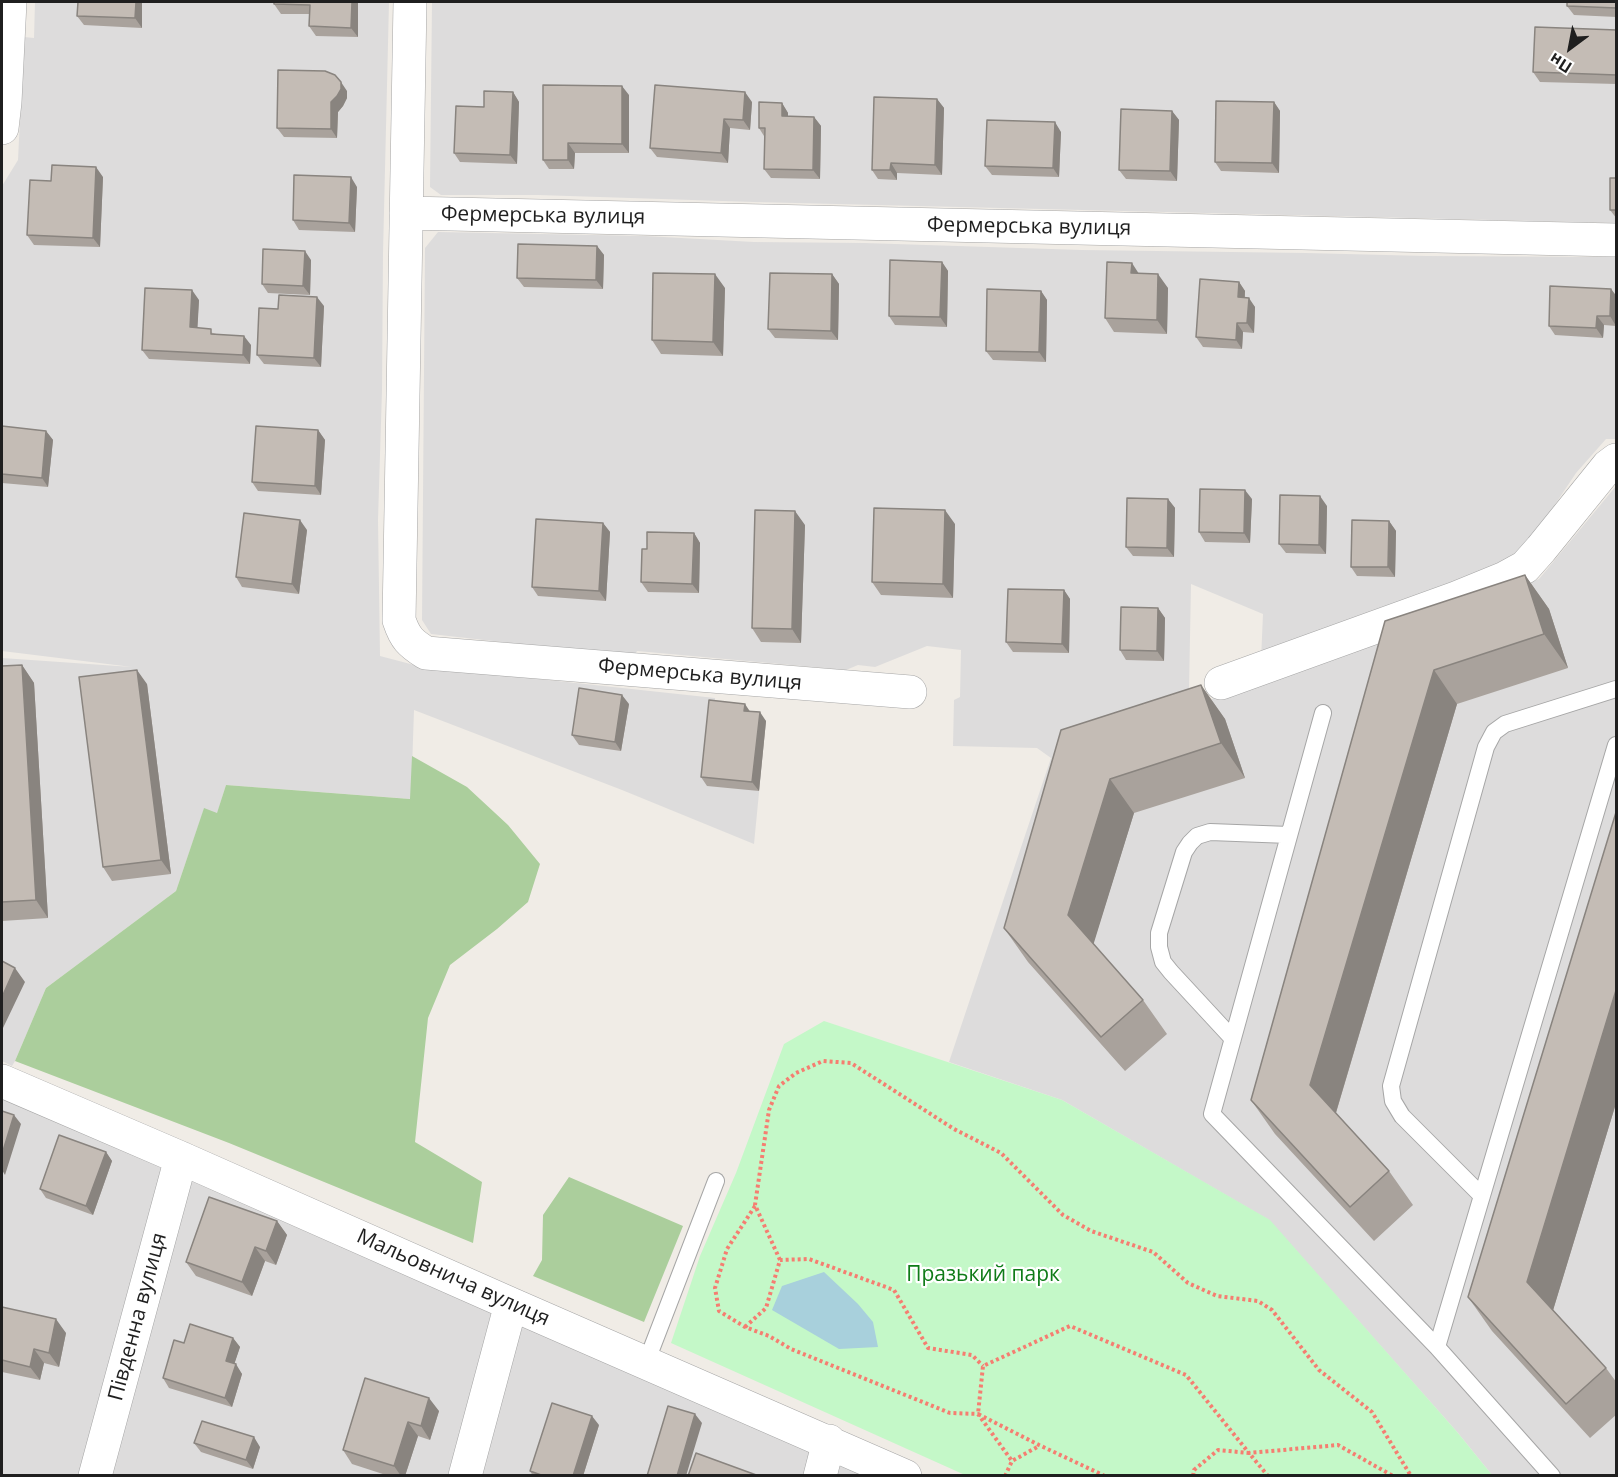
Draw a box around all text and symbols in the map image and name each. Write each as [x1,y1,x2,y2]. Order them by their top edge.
north arrow [1540,18,1600,78]
text: Пн [1545,48,1576,79]
street label: Фермерська вулиця [441,202,645,230]
street label: Фермерська вулиця [927,213,1131,241]
street label: Фермерська вулиця [597,654,803,696]
street label: Мальовнича вулиця [352,1224,554,1332]
street label: Південна вулиця [103,1230,173,1404]
park label: Празький парк [906,1262,1060,1288]

